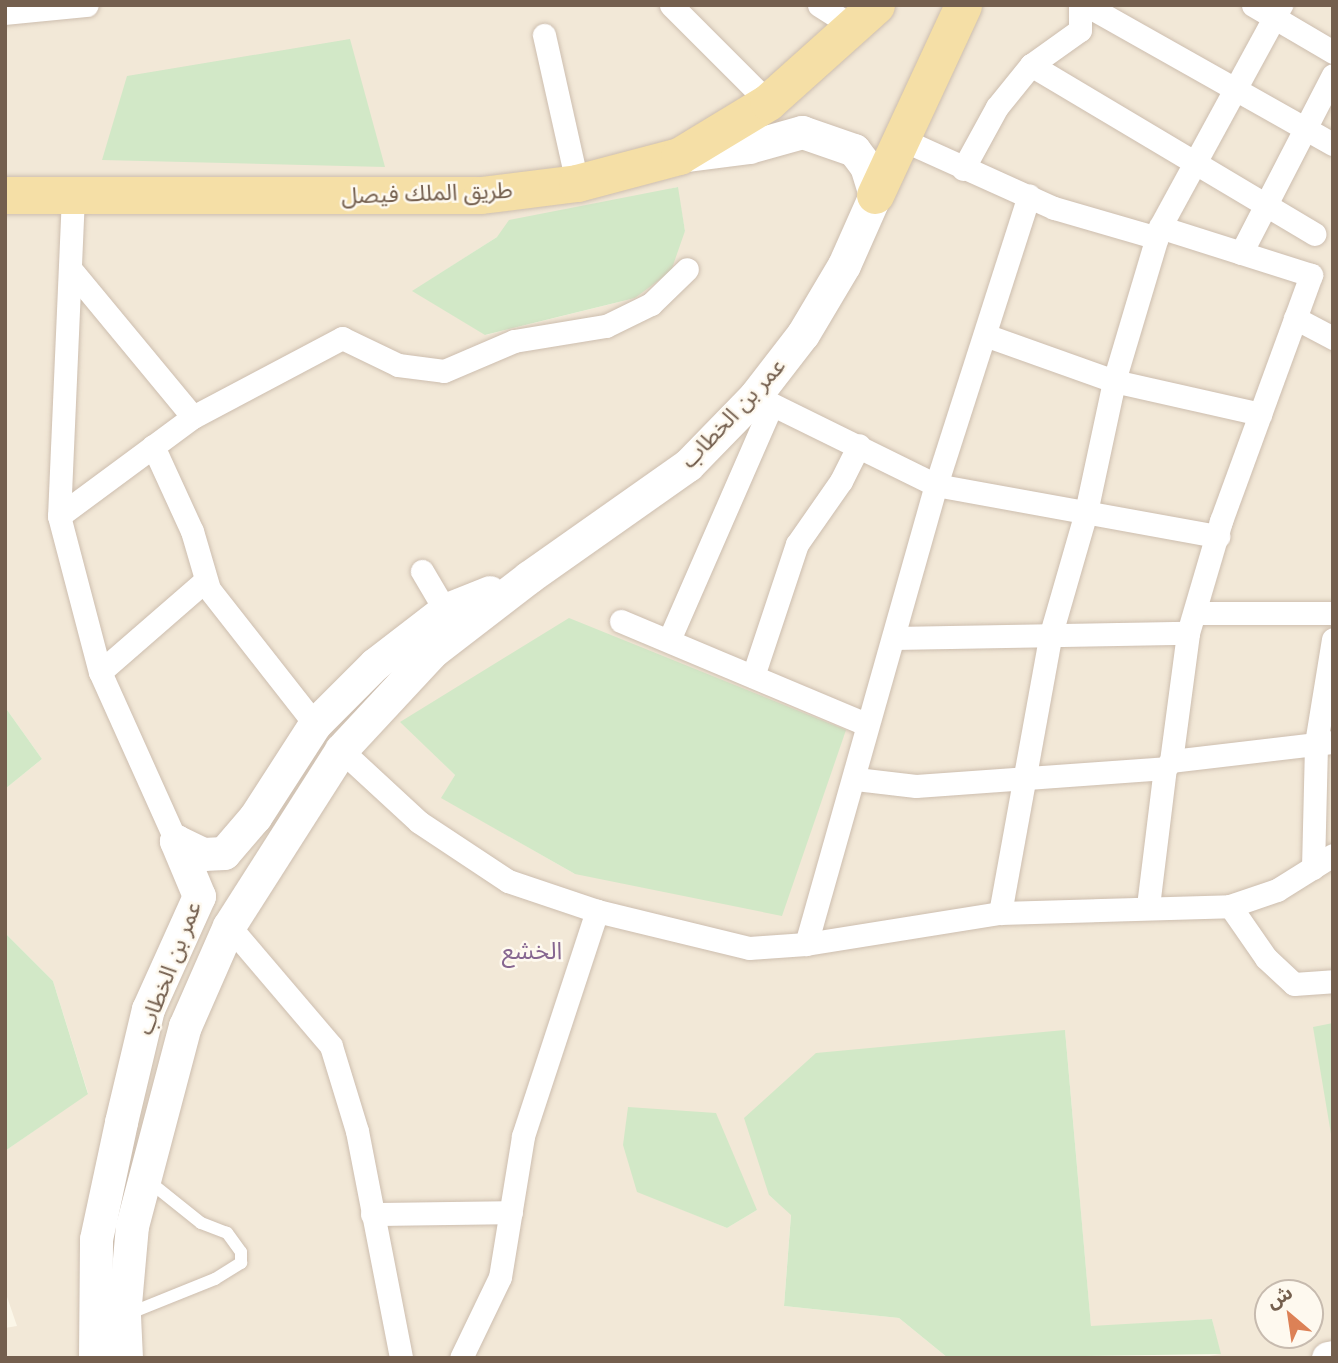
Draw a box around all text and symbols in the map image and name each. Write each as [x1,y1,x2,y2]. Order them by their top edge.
street label: طريق الملك فيصل [341,176,513,210]
street label: عمر بن الخطاب [675,352,791,474]
street label: عمر بن الخطاب [131,897,207,1039]
district label: الخشع [502,937,562,965]
north arrow [1254,1279,1324,1349]
text: ش [1262,1280,1297,1314]

